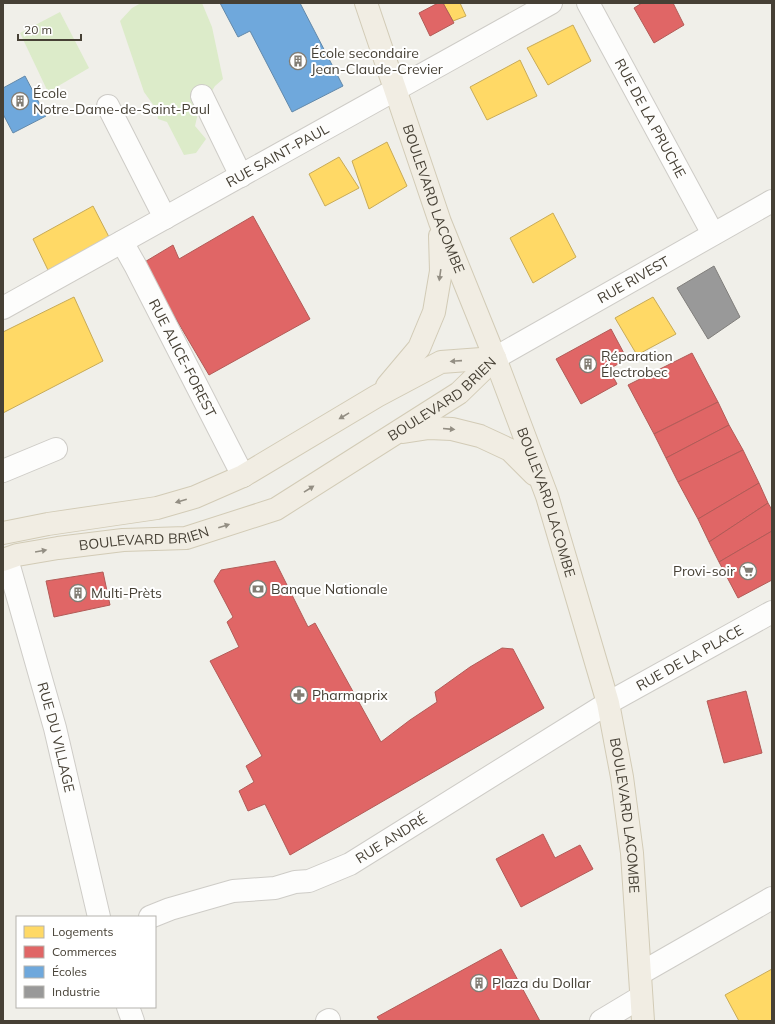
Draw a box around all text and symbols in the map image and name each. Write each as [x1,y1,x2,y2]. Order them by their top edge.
scale bar [18,16,81,42]
text: 20 m [24,22,52,37]
place label: École secondaire Jean-Claude-Crevier [311,44,444,78]
building icon: École secondaire Jean-Claude-Crevier [288,51,308,71]
street label: RUE DE LA PRUCHE [611,55,690,181]
place label: École Notre-Dame-de-Saint-Paul [33,84,210,118]
building icon: École Notre-Dame-de-Saint-Paul [10,91,30,111]
street label: RUE SAINT-PAUL [223,119,332,191]
street label: BOULEVARD LACOMBE [399,122,469,276]
street label: RUE RIVEST [594,252,673,307]
one-way arrow [437,269,443,281]
street label: RUE ALICE-FOREST [145,296,221,421]
place label: Réparation Électrobec [601,347,673,381]
street label: BOULEVARD BRIEN [384,353,500,445]
building icon: Réparation Électrobec [578,354,598,374]
one-way arrow [450,357,462,364]
one-way arrow [339,412,349,420]
street label: BOULEVARD LACOMBE [513,425,579,579]
one-way arrow [443,426,455,432]
one-way arrow [303,485,315,492]
one-way arrow [175,498,187,504]
street label: BOULEVARD BRIEN [78,522,211,554]
one-way arrow [218,523,230,529]
one-way arrow [35,548,47,554]
supermarket icon: Provi-soir [738,561,758,581]
place label: Provi-soir [673,562,736,580]
bank icon: Banque Nationale [248,579,268,599]
place label: Banque Nationale [271,580,388,598]
building icon: Multi-Prèts [68,583,88,603]
place label: Multi-Prèts [91,584,162,602]
street label: RUE DE LA PLACE [633,621,746,695]
street label: RUE DU VILLAGE [33,680,79,794]
pharmacy icon: Pharmaprix [289,685,309,705]
place label: Pharmaprix [312,686,388,704]
street label: BOULEVARD LACOMBE [606,736,644,894]
street label: RUE ANDRÉ [352,809,430,867]
legend [16,916,156,1008]
text: Logements [52,924,113,939]
text: Commerces [52,944,117,959]
text: Écoles [52,964,87,979]
building icon: Plaza du Dollar [469,973,489,993]
place label: Plaza du Dollar [492,974,592,992]
text: Industrie [52,984,100,999]

